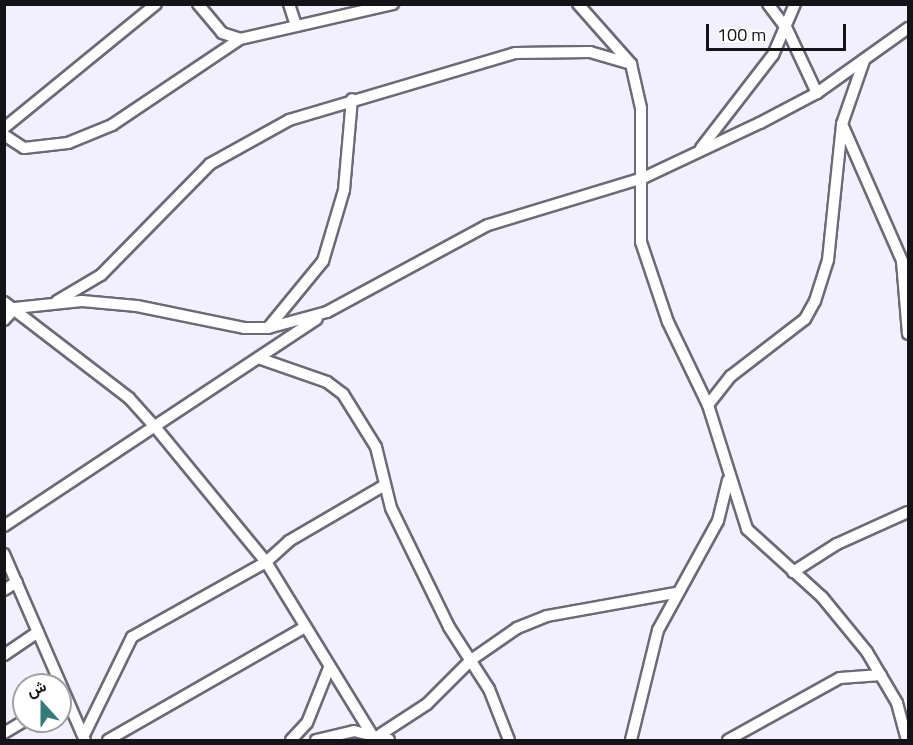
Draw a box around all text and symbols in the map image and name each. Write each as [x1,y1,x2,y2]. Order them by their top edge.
scale bar [709,12,848,50]
text: 100 m [717,21,766,48]
north arrow [12,673,72,733]
text: ش [23,673,50,703]

